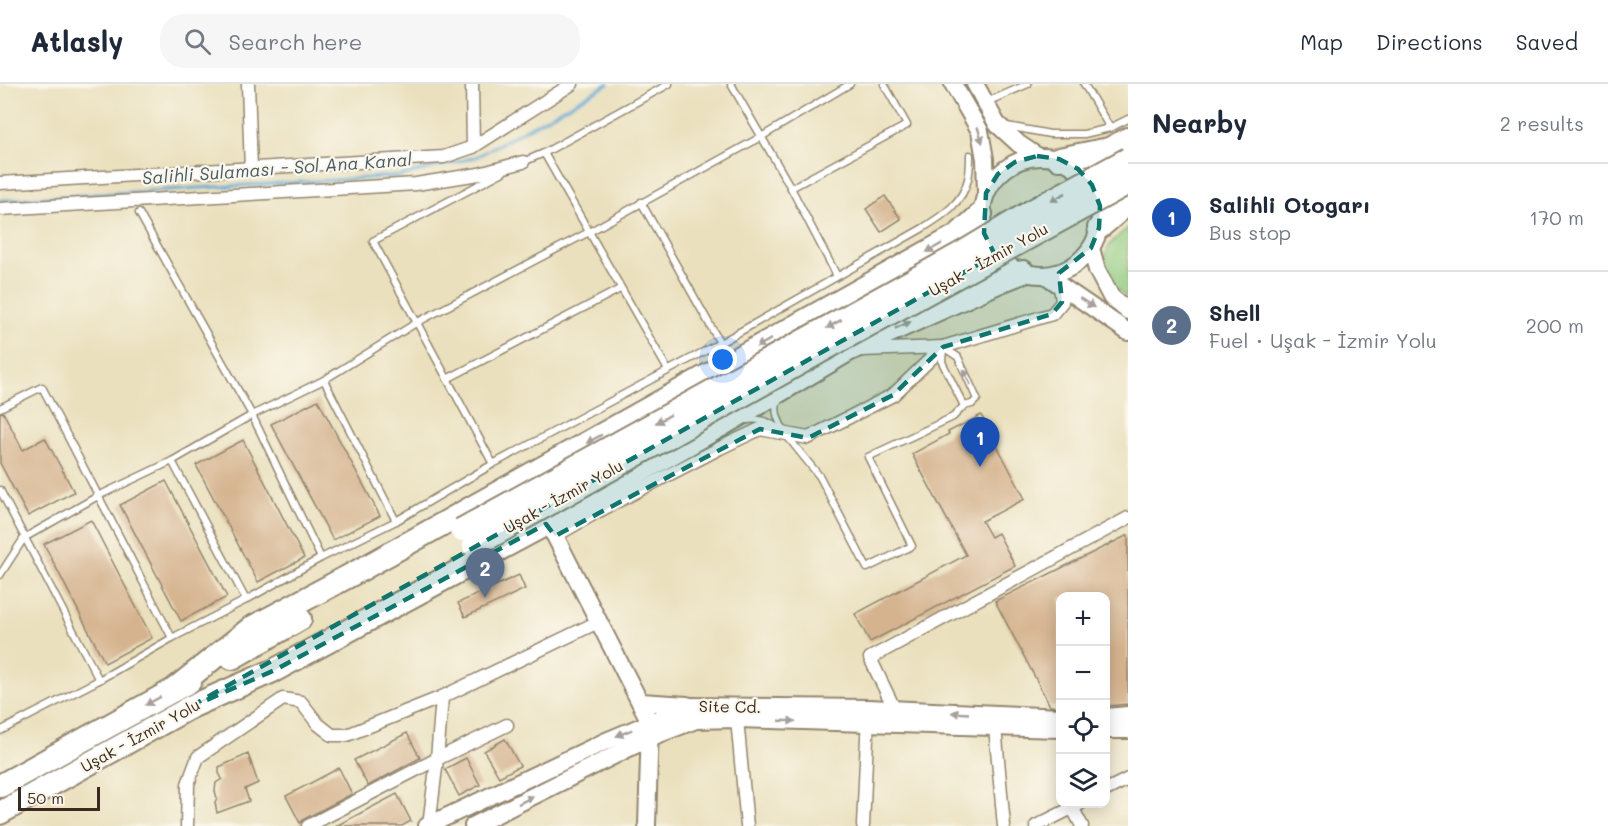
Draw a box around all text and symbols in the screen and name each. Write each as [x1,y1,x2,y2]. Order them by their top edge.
search box [160,14,580,68]
text: Atlasly [30,23,124,59]
icon: search [181,25,214,58]
text: Search here [229,27,362,56]
text: Map [1300,28,1343,55]
text: Directions [1376,28,1483,55]
text: Saved [1516,28,1578,55]
text: Nearby [1152,106,1247,140]
text: 2 results [1500,110,1584,136]
one-way arrow [976,126,985,144]
water label: Salihli Sulaması - Sol Ana Kanal [141,147,413,189]
text: Salihli Otogarı [1209,190,1371,219]
one-way arrow [1049,192,1066,202]
text: 1 [1167,204,1176,230]
text: 170 m [1529,204,1584,230]
street label: Uşak - İzmir Yolu [925,217,1051,301]
text: Bus stop [1209,219,1291,245]
one-way arrow [925,243,942,253]
one-way arrow [1078,297,1094,309]
text: Shell [1209,298,1261,327]
text: 2 [1166,312,1177,338]
text: 200 m [1526,312,1584,338]
one-way arrow [825,319,842,329]
one-way arrow [895,321,912,330]
text: Fuel · Uşak - İzmir Yolu [1209,327,1437,353]
one-way arrow [755,338,772,348]
your location [708,345,737,374]
one-way arrow [963,368,972,385]
one-way arrow [654,414,671,424]
pin: 1 [960,418,1000,467]
one-way arrow [585,434,602,444]
street label: Uşak - İzmir Yolu [500,454,626,538]
pin: 2 [466,548,504,598]
map controls [1056,592,1110,808]
button: + [1056,592,1110,646]
button: − [1056,646,1110,700]
street label: Uşak - İzmir Yolu [77,693,203,777]
street label: Site Cd. [699,695,761,717]
one-way arrow [144,696,161,706]
button: locate [1056,700,1110,754]
one-way arrow [951,708,970,717]
one-way arrow [777,717,796,726]
one-way arrow [615,729,632,738]
button: layers [1056,754,1110,808]
scale bar [18,784,100,812]
text: 50 m [27,787,64,808]
one-way arrow [517,795,534,805]

